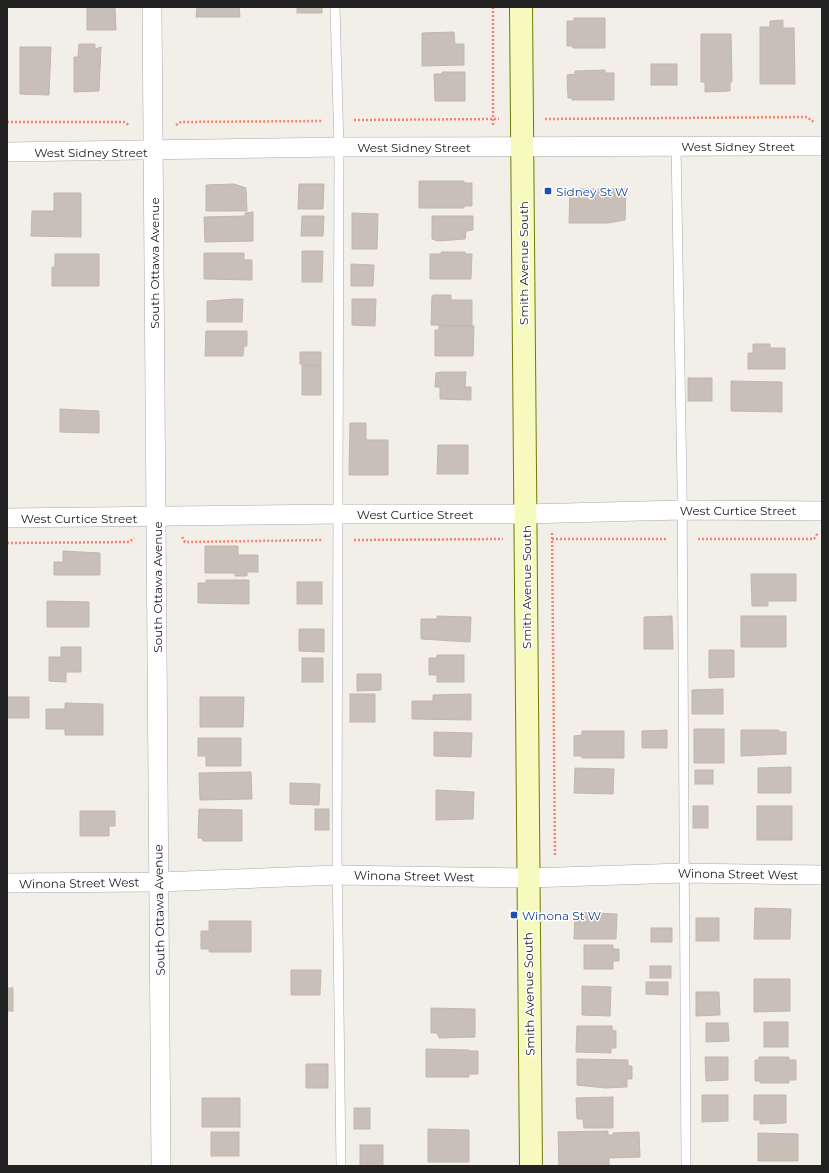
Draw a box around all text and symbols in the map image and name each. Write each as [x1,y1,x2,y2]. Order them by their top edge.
street label: West Sidney Street [681,139,795,154]
street label: West Sidney Street [357,140,471,155]
street label: West Sidney Street [34,145,148,160]
place label: Sidney St W [556,184,628,199]
marker: Sidney St W [543,186,553,196]
street label: South Ottawa Avenue [147,197,162,329]
street label: Smith Avenue South [516,201,531,325]
street label: West Curtice Street [680,503,796,518]
street label: West Curtice Street [357,507,473,522]
street label: West Curtice Street [21,511,137,526]
street label: South Ottawa Avenue [150,521,165,653]
street label: Smith Avenue South [519,525,534,649]
street label: South Ottawa Avenue [150,844,168,976]
street label: Winona Street West [678,865,798,883]
street label: Winona Street West [354,867,474,885]
street label: Winona Street West [19,874,139,892]
place label: Winona St W [522,908,601,923]
marker: Winona St W [509,910,519,920]
street label: Smith Avenue South [520,932,538,1056]

